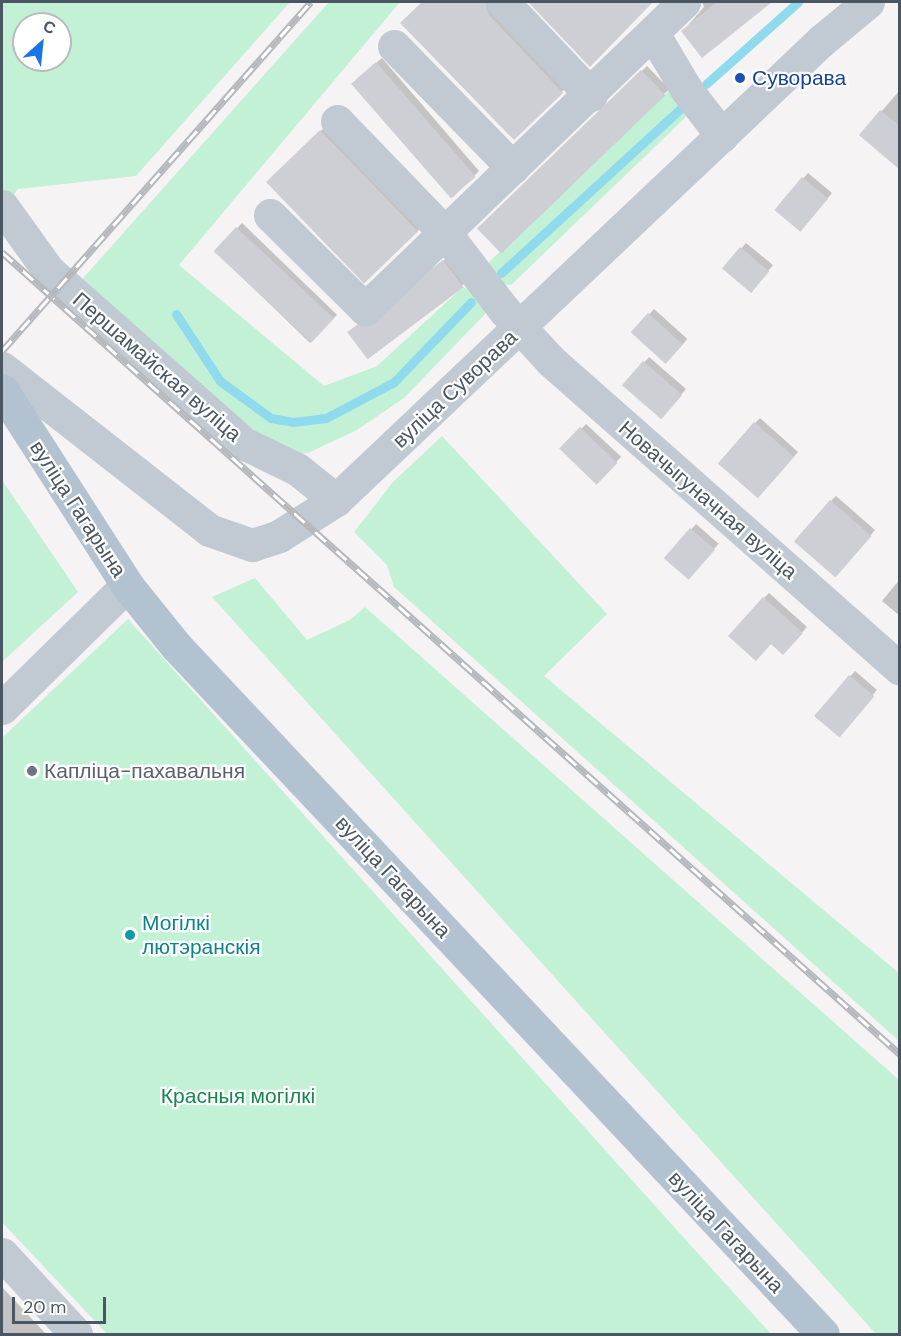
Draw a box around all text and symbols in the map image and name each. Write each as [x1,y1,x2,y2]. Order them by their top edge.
north arrow [12,12,72,72]
text: С [40,15,59,39]
place label: Суворава [752,65,846,91]
marker: Суворава [733,71,747,85]
street label: Першамайская вуліца [68,287,246,447]
street label: вуліца Суворава [387,325,523,453]
street label: Новачыгуначная вуліца [613,416,803,584]
street label: вуліца Гагарына [24,436,132,582]
place label: Капліца-пахавальня [44,758,245,784]
marker: Капліца-пахавальня [25,764,39,778]
street label: вуліца Гагарына [330,811,456,943]
place label: Могілкі лютэранскія [142,910,261,960]
marker: Могілкі лютэранскія [123,928,137,942]
park label: Красныя могілкі [161,1083,315,1109]
street label: вуліца Гагарына [663,1166,789,1298]
scale bar [15,1285,110,1323]
text: 20 m [23,1295,66,1319]

